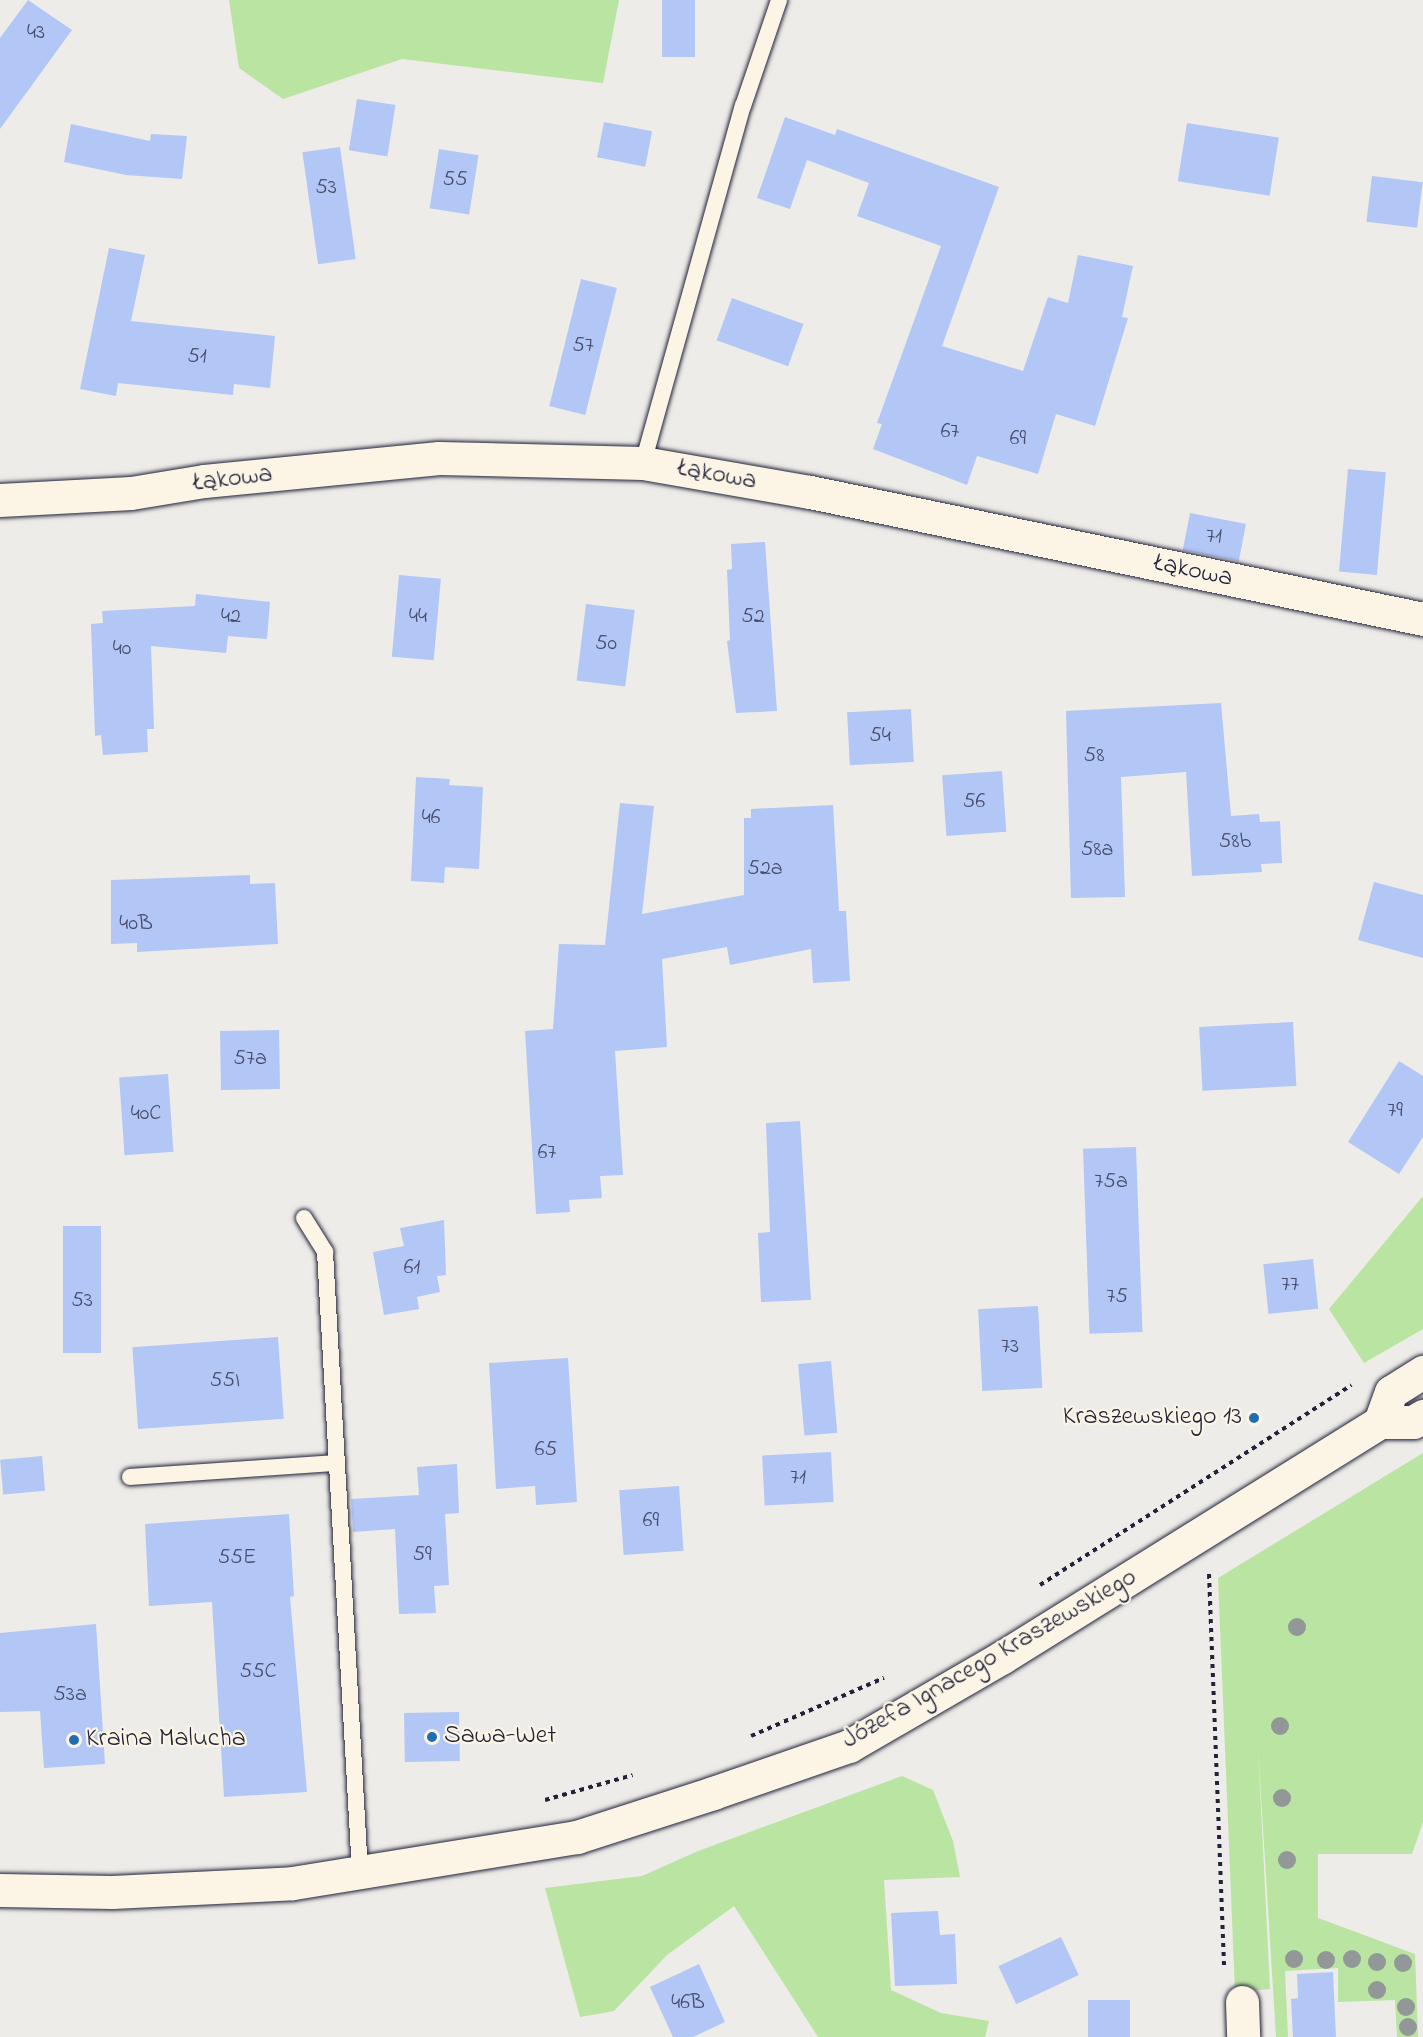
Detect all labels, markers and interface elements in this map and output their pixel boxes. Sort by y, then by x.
house number: 43 [27,21,45,47]
house number: 55 [442,168,468,194]
house number: 53 [315,176,337,202]
house number: 57 [572,334,594,360]
house number: 51 [187,345,207,371]
house number: 67 [941,420,959,446]
house number: 69 [1010,427,1026,453]
street label: Łąkowa [675,454,759,498]
street label: Łąkowa [192,460,274,500]
house number: 71 [1206,525,1222,551]
street label: Łąkowa [1151,548,1235,596]
house number: 42 [221,605,241,631]
house number: 44 [409,605,427,631]
house number: 52 [741,605,765,631]
house number: 50 [595,632,617,658]
house number: 40 [113,637,131,663]
house number: 54 [869,724,891,750]
house number: 58 [1084,744,1104,770]
house number: 56 [963,790,985,816]
house number: 46 [422,806,440,832]
house number: 58b [1219,830,1251,856]
house number: 58a [1081,838,1113,864]
house number: 52a [747,857,783,883]
house number: 40B [119,912,153,938]
house number: 57a [233,1047,267,1073]
house number: 79 [1387,1099,1403,1125]
house number: 40C [131,1102,161,1128]
house number: 67 [538,1141,556,1167]
house number: 75a [1094,1170,1128,1196]
house number: 61 [404,1256,420,1282]
house number: 77 [1281,1273,1299,1299]
house number: 75 [1106,1285,1128,1311]
house number: 53 [71,1289,93,1315]
house number: 73 [1001,1335,1019,1361]
house number: 55I [210,1369,240,1395]
place label: Kraszewskiego 13 [1063,1402,1242,1434]
marker: Kraszewskiego 13 [1247,1411,1261,1425]
house number: 65 [535,1438,557,1464]
house number: 71 [790,1466,806,1492]
house number: 69 [643,1509,659,1535]
house number: 59 [412,1543,432,1569]
house number: 55E [218,1546,256,1572]
street label: Józefa Ignacego Kraszewskiego [837,1563,1143,1757]
house number: 55C [239,1660,277,1686]
house number: 53a [53,1683,87,1709]
place label: Sawa-Wet [444,1721,556,1753]
place label: Kraina Malucha [86,1724,246,1756]
marker: Sawa-Wet [425,1730,439,1744]
marker: Kraina Malucha [67,1733,81,1747]
house number: 46B [671,1991,705,2017]

